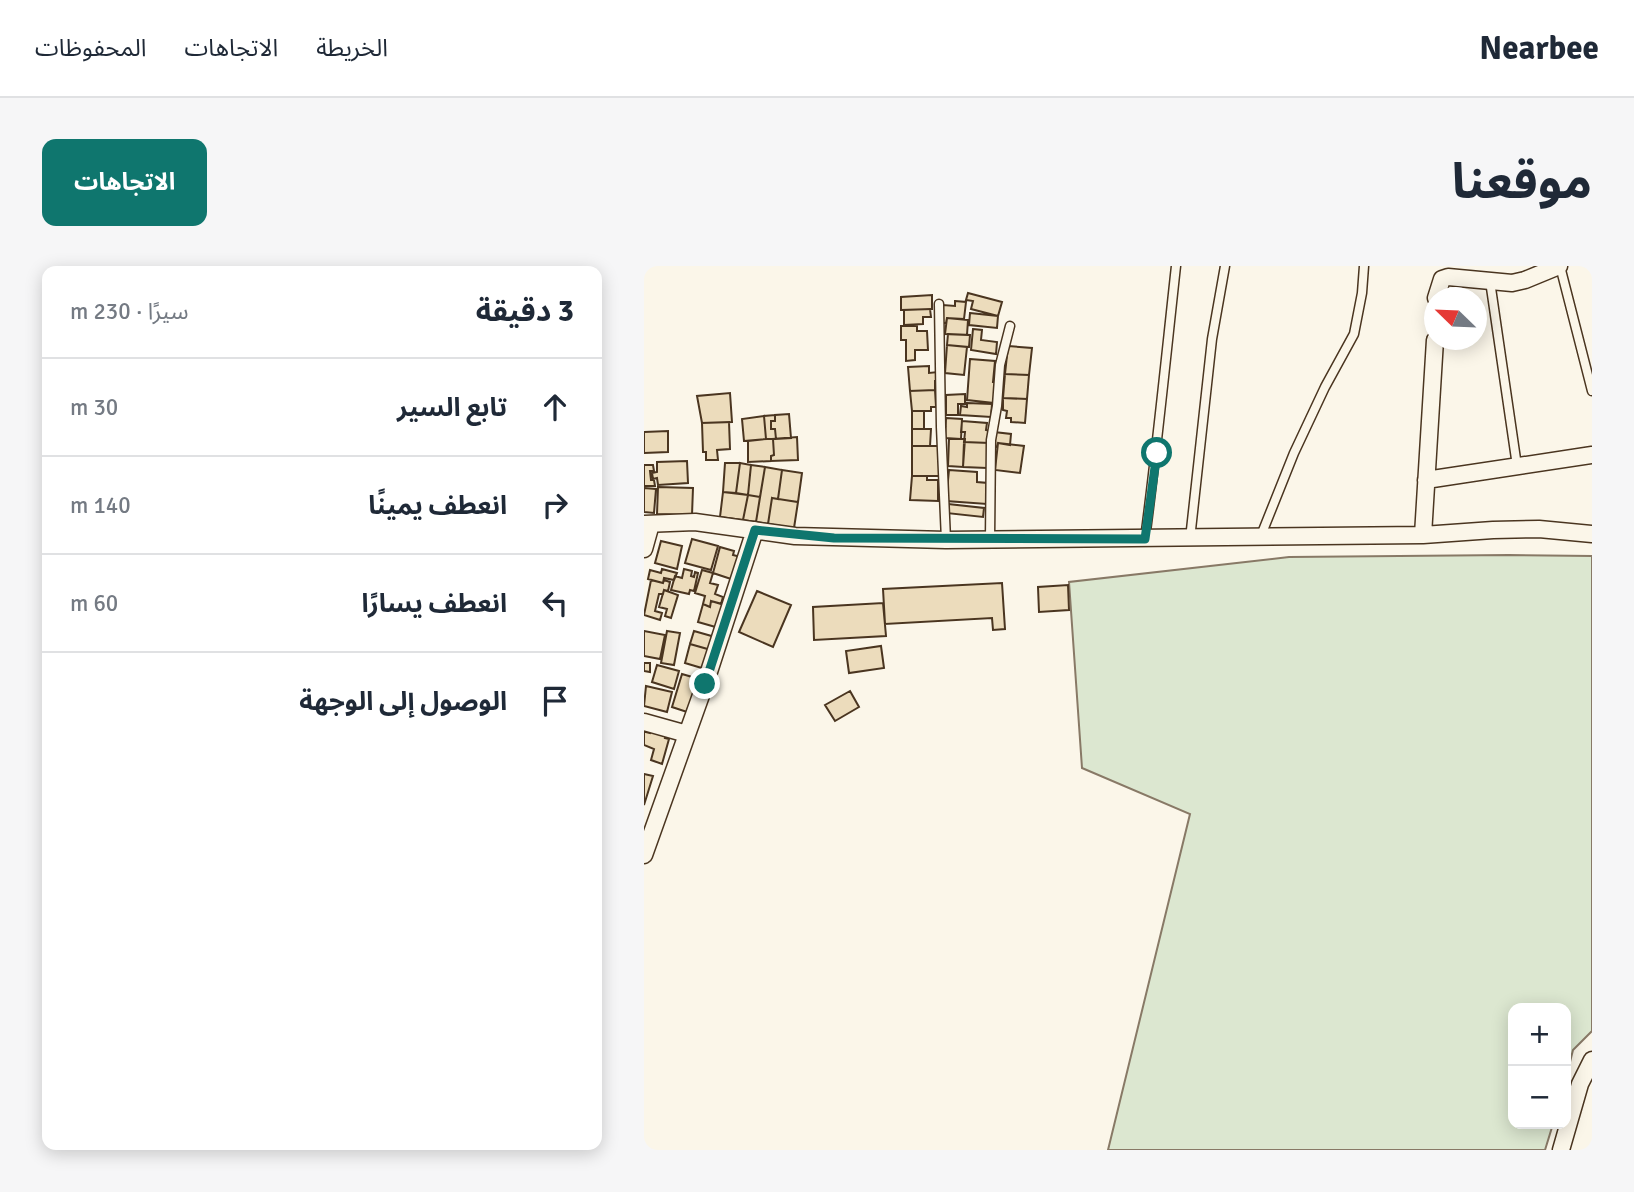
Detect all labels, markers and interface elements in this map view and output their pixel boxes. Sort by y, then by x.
text: Nearbee [1479,28,1599,69]
text: المحفوظات [35,33,146,63]
text: الاتجاهات [184,33,278,63]
text: الخريطة [316,33,388,63]
button: الاتجاهات [42,139,207,226]
text: موقعنا [1452,152,1592,212]
north arrow [1424,287,1487,350]
text: 3 دقيقة [476,293,574,330]
text: سيرًا · 230 m [70,297,188,326]
icon: ahead [536,388,574,426]
text: تابع السير [397,392,507,424]
text: 30 m [70,393,118,422]
route start [1141,437,1172,468]
icon: right [536,486,574,524]
text: انعطف يمينًا [368,490,507,522]
text: 140 m [70,491,131,520]
icon: left [536,584,574,622]
text: انعطف يسارًا [362,588,507,620]
text: 60 m [70,589,118,618]
route end [689,668,720,699]
icon: arrive [536,682,574,720]
text: الوصول إلى الوجهة [299,686,507,718]
map controls [1508,1003,1571,1129]
button: + [1508,1003,1571,1066]
button: − [1508,1066,1571,1129]

